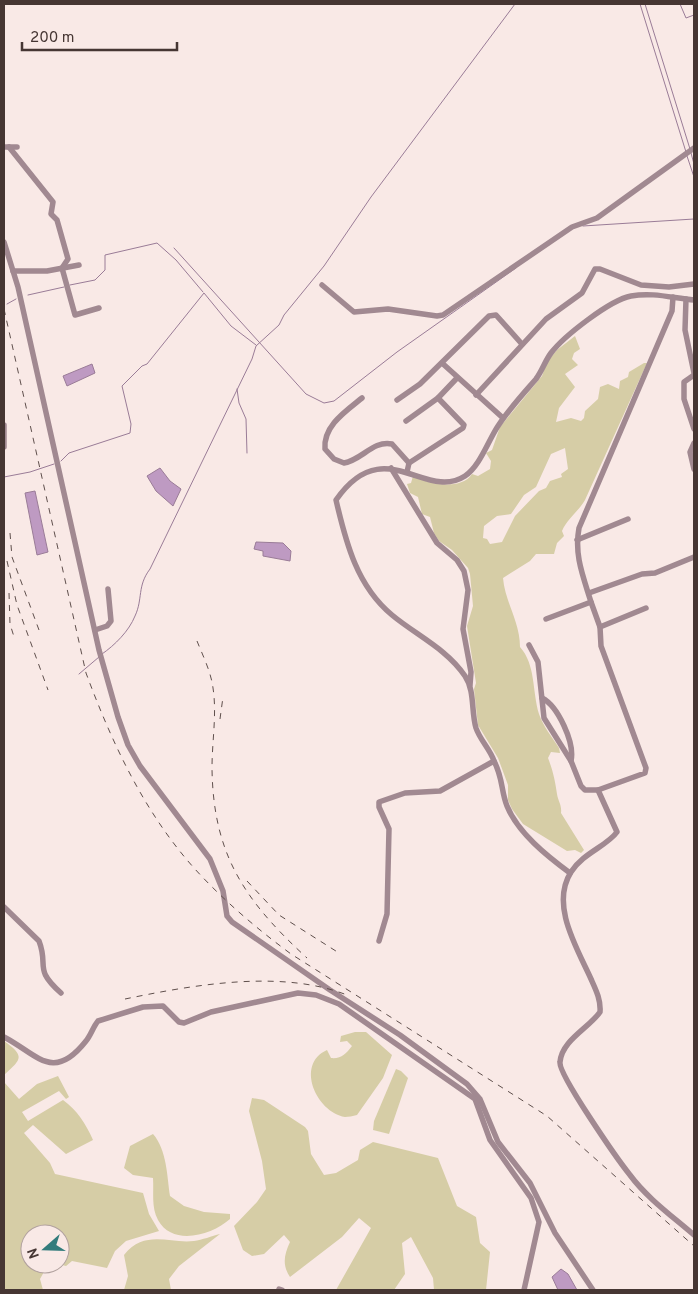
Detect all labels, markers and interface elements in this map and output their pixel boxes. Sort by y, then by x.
scale bar [22,20,178,52]
text: 200 m [30,29,75,48]
north arrow [20,1224,70,1274]
text: N [24,1245,44,1261]

